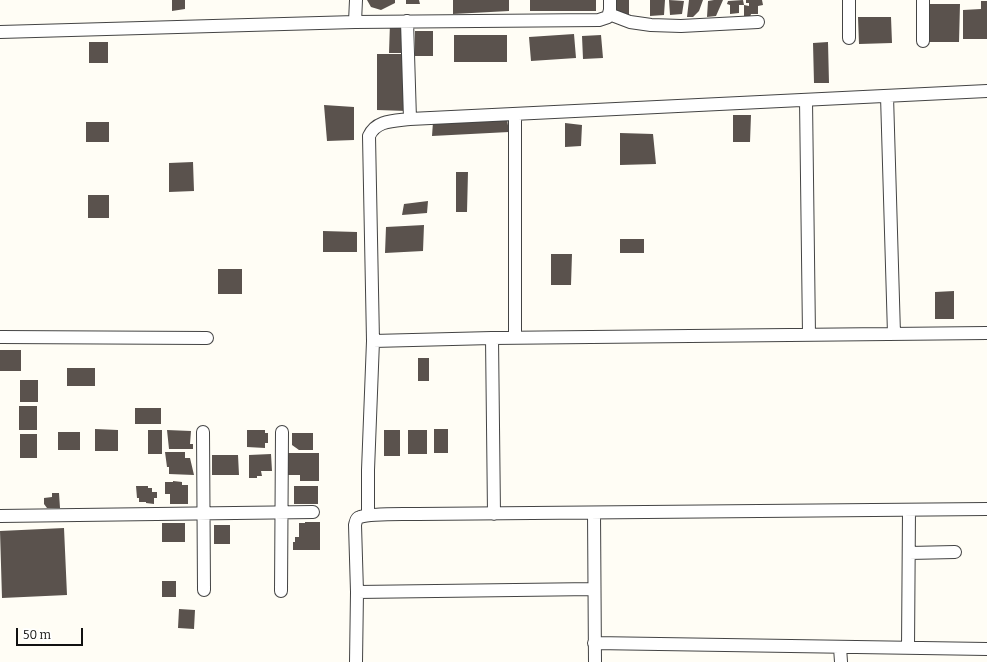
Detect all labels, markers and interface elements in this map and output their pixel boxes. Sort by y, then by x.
scale bar [18,620,85,646]
text: 50 m [23,628,51,642]

